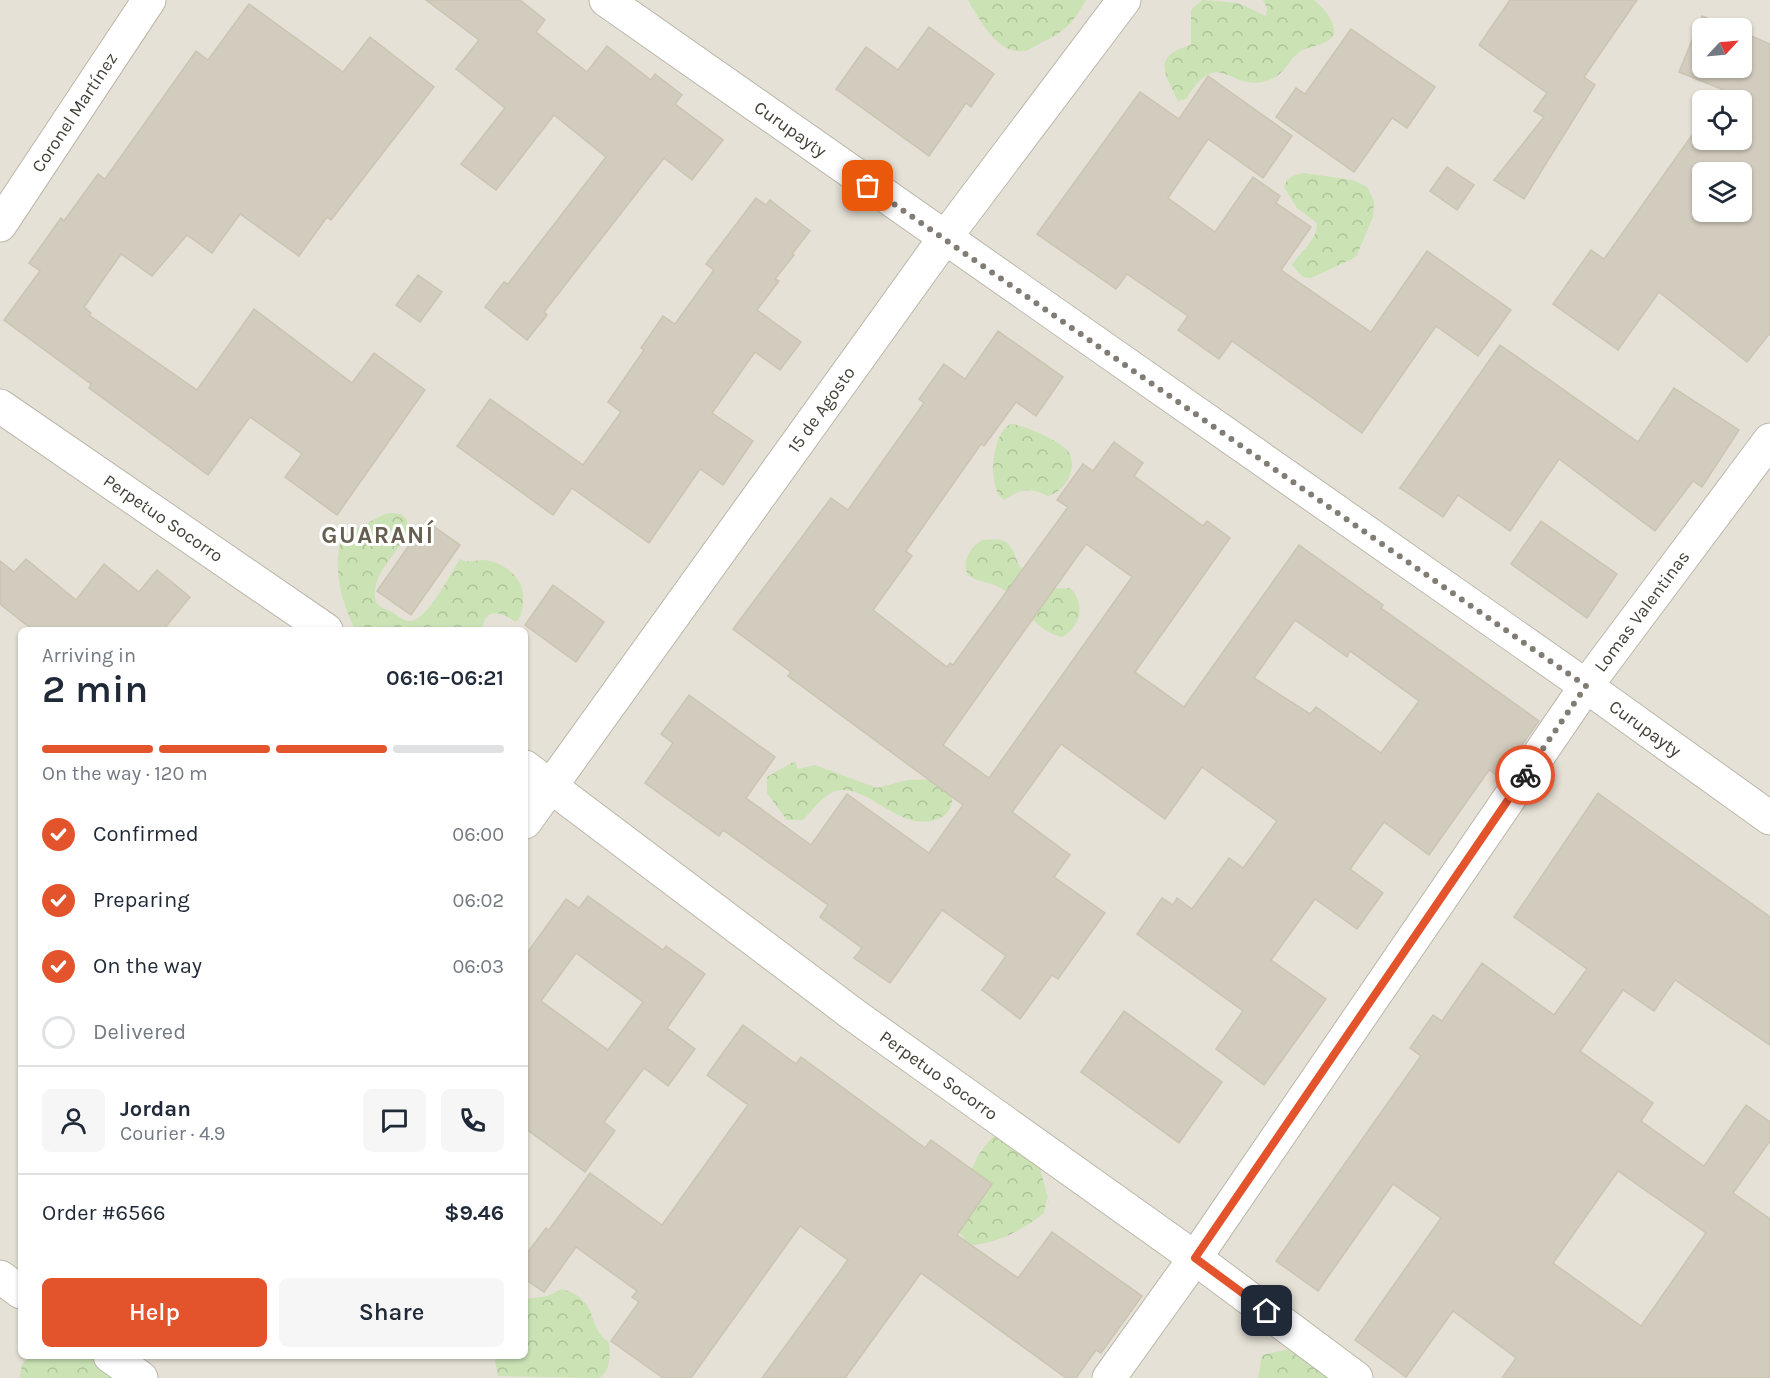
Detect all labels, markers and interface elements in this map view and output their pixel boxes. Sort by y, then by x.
north arrow [1692,18,1752,78]
map controls [1692,18,1752,222]
street label: Coronel Martínez [27,48,122,177]
button: locate [1692,90,1752,150]
street label: Curupayty [750,96,831,162]
pin [842,160,893,211]
button: layers [1692,162,1752,222]
icon: bag [851,169,884,202]
street label: 15 de Agosto [783,362,860,457]
street label: Perpetuo Socorro [99,469,227,567]
district label: GUARANÍ [321,519,435,549]
street label: Lomas Valentinas [1590,546,1694,676]
text: Arriving in [42,644,136,667]
text: 06:16–06:21 [386,665,504,691]
text: 2 min [42,666,148,712]
street label: Curupayty [1605,695,1686,762]
courier [1495,745,1555,805]
icon: bike [1509,759,1542,792]
text: On the way · 120 m [42,762,208,785]
icon: check [42,818,75,851]
text: Confirmed [93,821,199,847]
text: 06:00 [452,823,504,846]
icon: check [42,884,75,917]
text: Preparing [93,887,190,913]
text: 06:02 [453,889,504,912]
icon: check [42,950,75,983]
text: On the way [93,953,202,979]
text: 06:03 [452,955,504,978]
text: Delivered [93,1019,186,1045]
street label: Perpetuo Socorro [875,1026,1002,1125]
button: person [42,1089,105,1152]
button: chat [363,1089,426,1152]
button: phone [441,1089,504,1152]
text: Jordan [120,1096,191,1122]
text: Courier · 4.9 [120,1122,225,1145]
text: Order #6566 [42,1200,166,1226]
text: $9.46 [444,1200,504,1226]
button: Help [42,1278,267,1347]
button: Share [279,1278,504,1347]
pin [1241,1285,1292,1336]
icon: home [1250,1294,1283,1327]

